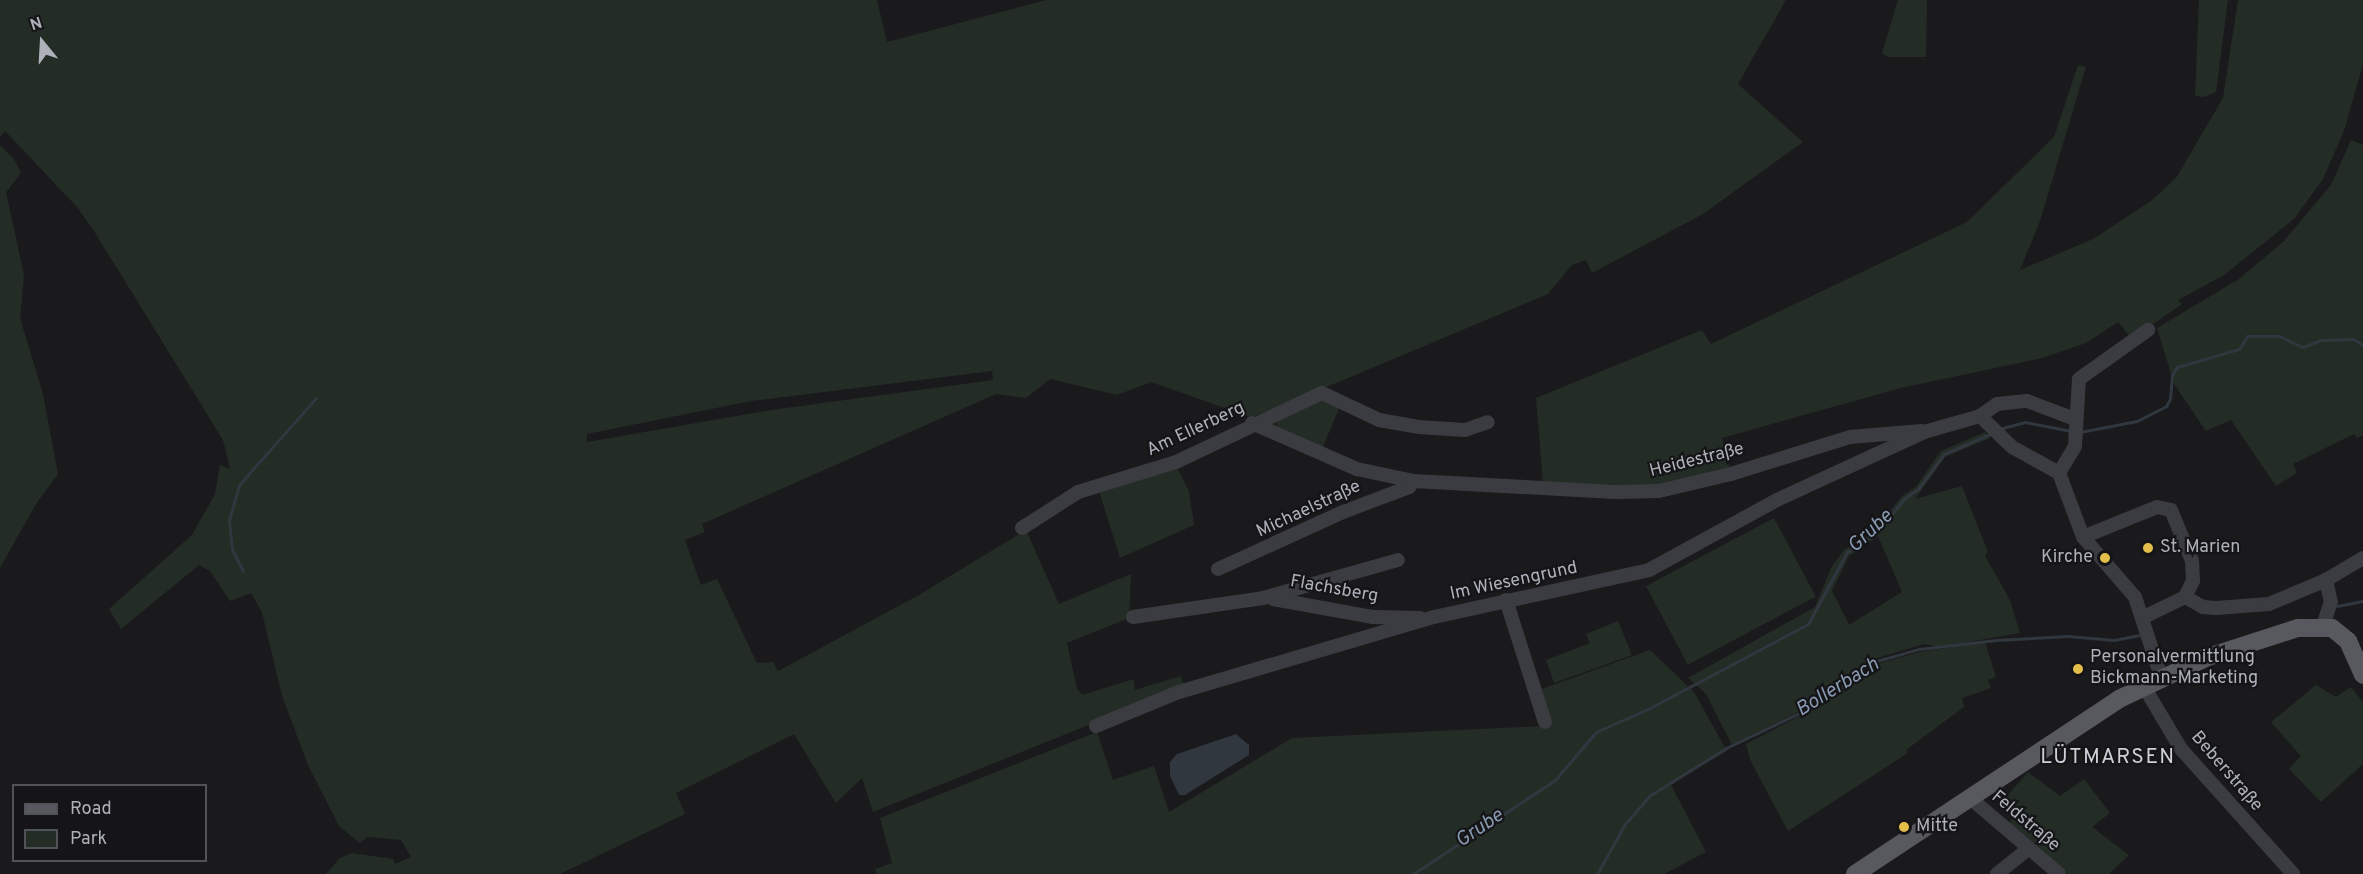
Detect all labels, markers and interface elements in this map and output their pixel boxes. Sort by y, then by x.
north arrow [12,12,72,72]
text: N [28,14,45,36]
street label: Am Ellerberg [1144,398,1248,462]
street label: Heidestraße [1648,439,1746,483]
street label: Michaelstraße [1253,476,1365,544]
water label: Grube [1844,505,1898,559]
place label: St. Marien [2160,537,2240,559]
marker: St. Marien [2141,541,2155,555]
place label: Kirche [2041,547,2093,569]
marker: Kirche [2098,551,2112,565]
street label: Im Wiesengrund [1448,558,1580,606]
street label: Flachsberg [1288,572,1380,608]
place label: Personalvermittlung Bickmann-Marketing [2090,648,2258,690]
water label: Bollerbach [1792,653,1884,723]
marker: Personalvermittlung Bickmann-Marketing [2071,662,2085,676]
street label: Beberstraße [2185,728,2267,816]
district label: LÜTMARSEN [2040,745,2176,771]
legend [12,784,207,862]
street label: Feldstraße [1986,787,2064,857]
text: Road [70,798,112,821]
water label: Grube [1451,804,1509,854]
place label: Mitte [1916,816,1958,838]
marker: Mitte [1897,820,1911,834]
text: Park [70,828,107,851]

